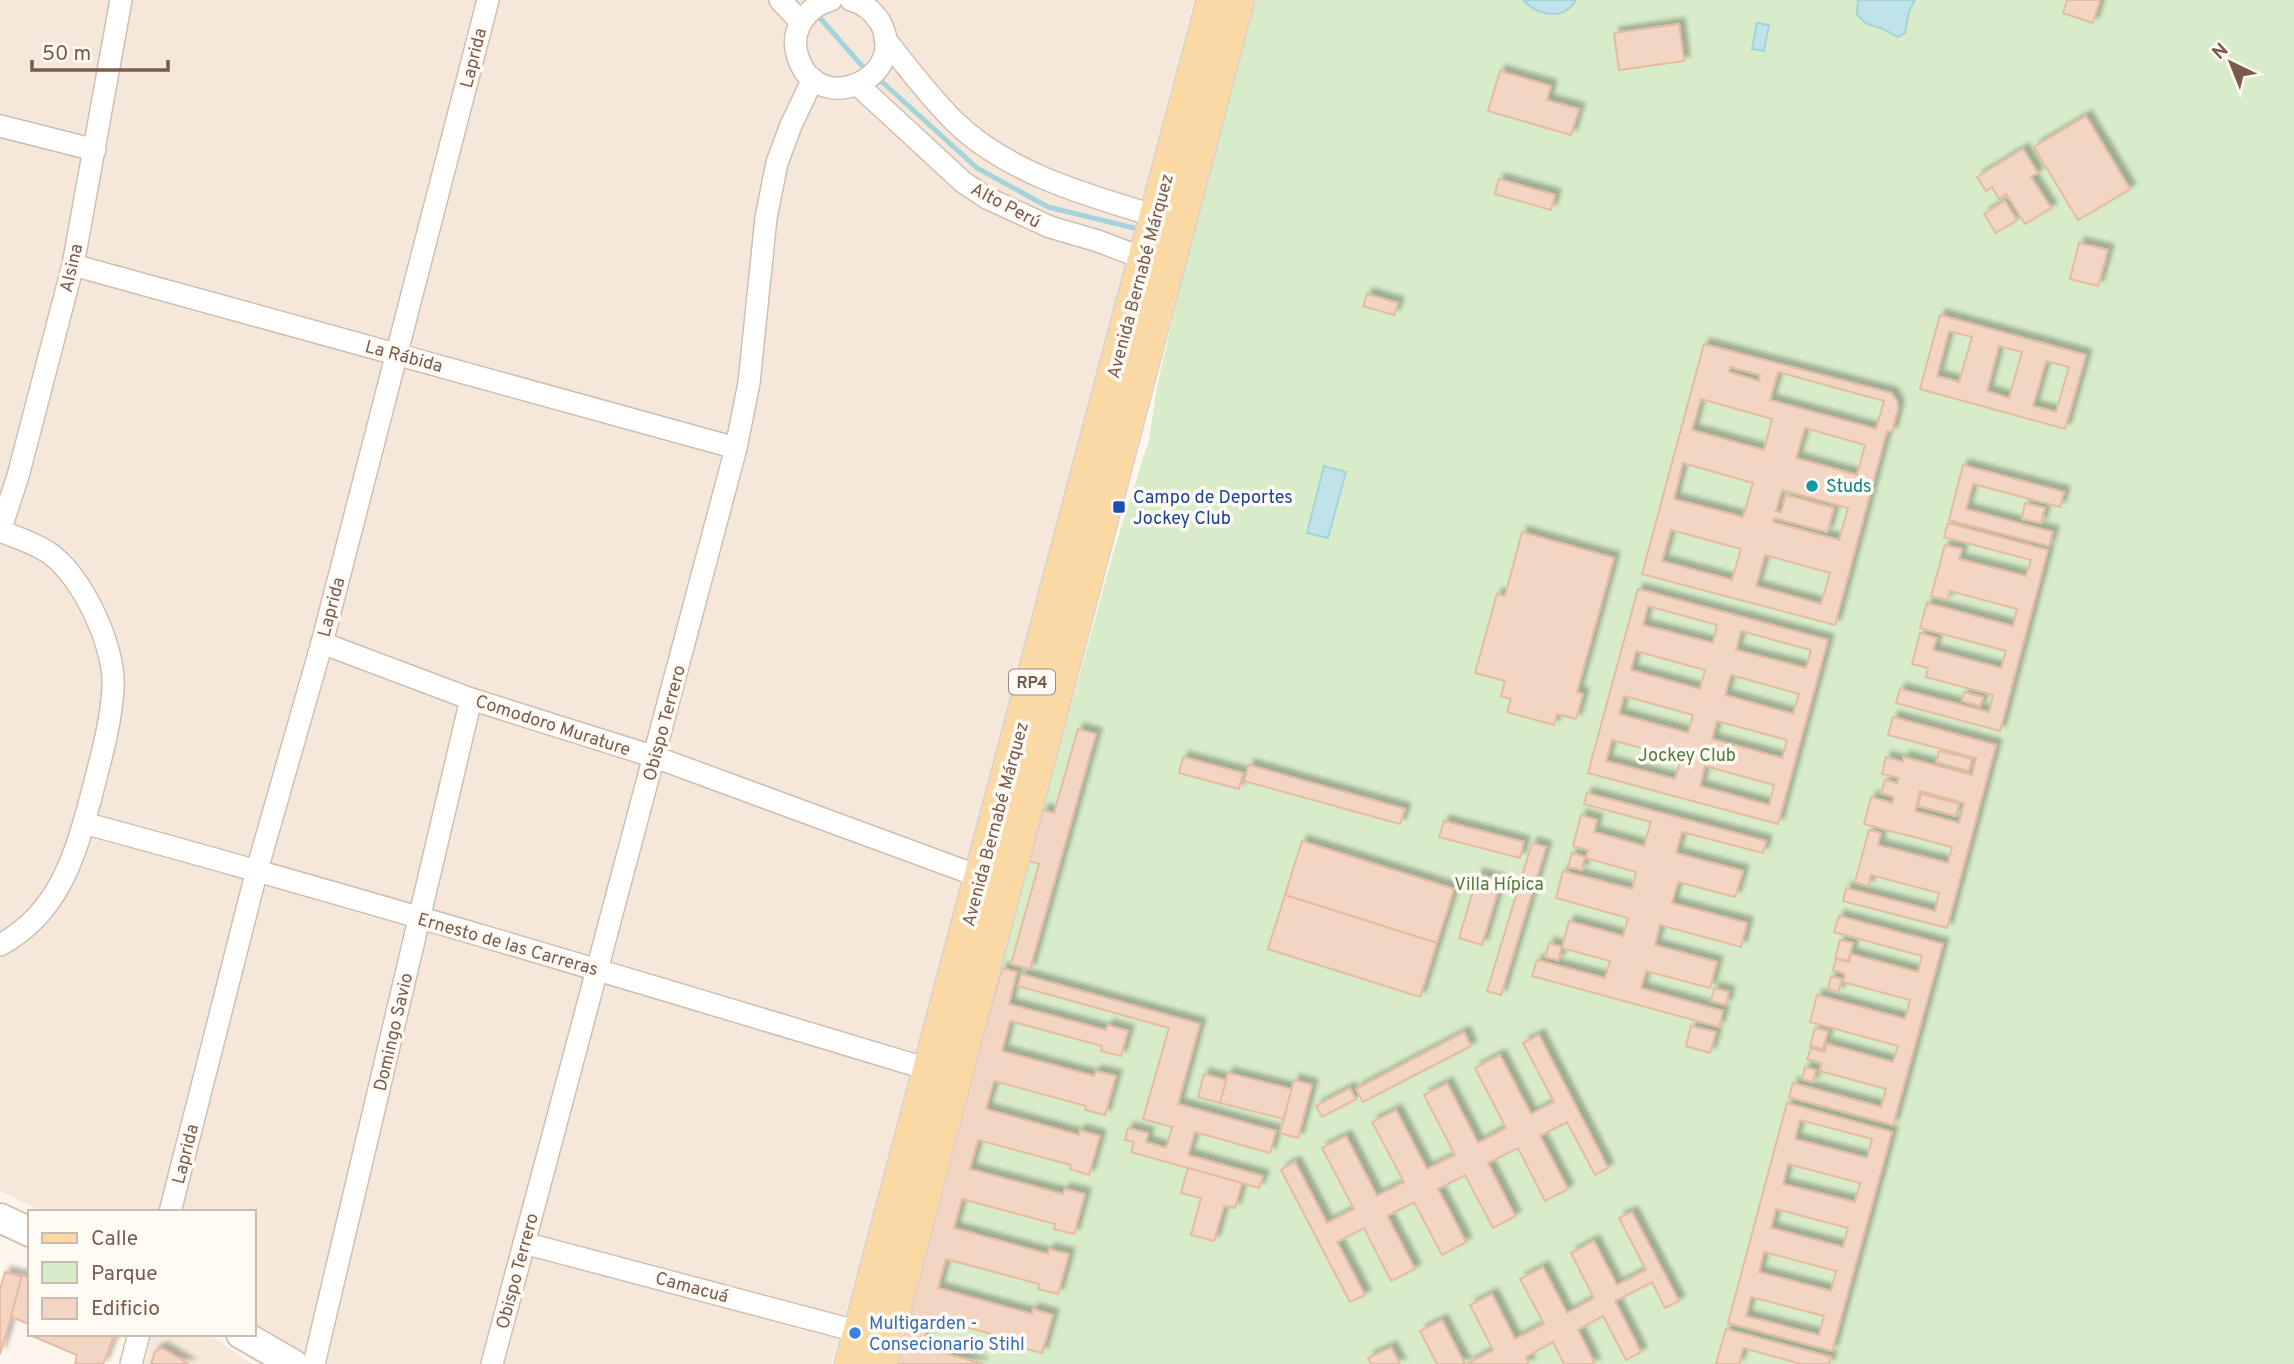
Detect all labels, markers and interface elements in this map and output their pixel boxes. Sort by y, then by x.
street label: Laprida [456,26,493,91]
scale bar [32,28,168,72]
north arrow [2196,28,2266,98]
text: N [2208,39,2234,65]
text: 50 m [42,41,91,68]
street label: Avenida Bernabé Márquez [1103,172,1180,381]
street label: Alto Perú [966,178,1044,234]
street label: Alsina [56,242,89,295]
street label: La Rábida [362,336,445,379]
place label: Studs [1826,476,1872,499]
marker: Studs [1804,478,1820,494]
place label: Campo de Deportes Jockey Club [1133,487,1293,531]
marker: Campo de Deportes Jockey Club [1111,499,1127,515]
street label: Laprida [313,575,351,640]
street label: Obispo Terrero [639,663,692,784]
road number: RP4 [1009,670,1055,694]
street label: Comodoro Murature [472,690,633,762]
street label: Avenida Bernabé Márquez [958,720,1035,929]
park label: Jockey Club [1638,745,1736,768]
park label: Villa Hípica [1454,874,1544,897]
street label: Ernesto de las Carreras [415,909,601,982]
street label: Domingo Savio [370,971,419,1094]
street label: Laprida [168,1122,205,1187]
legend [28,1210,256,1336]
street label: Obispo Terrero [492,1211,545,1332]
text: Calle [91,1226,138,1253]
text: Parque [91,1261,158,1288]
street label: Camacuá [652,1268,731,1309]
text: Edificio [91,1296,160,1323]
place label: Multigarden - Consecionario Stihl [869,1313,1025,1357]
marker: Multigarden - Consecionario Stihl [847,1325,863,1341]

